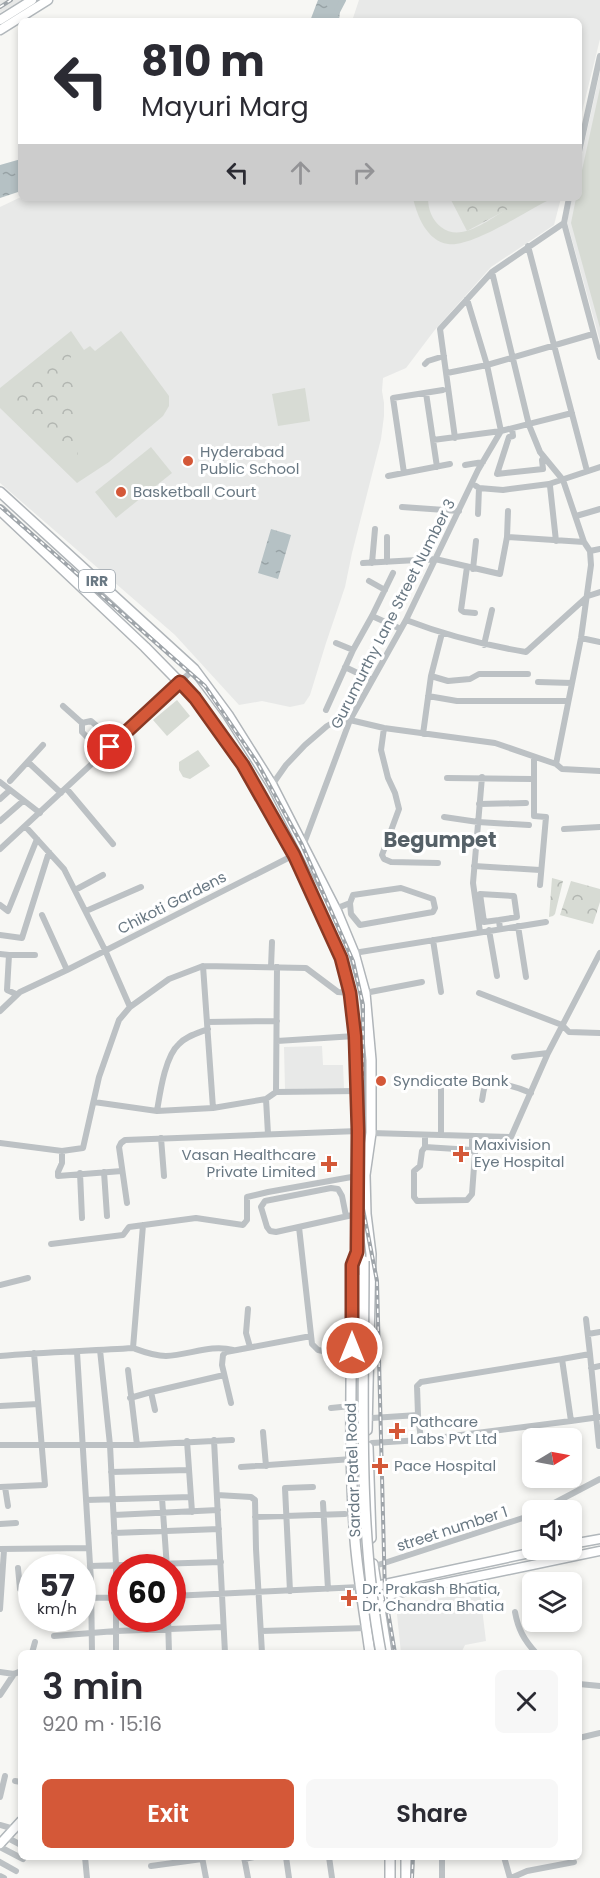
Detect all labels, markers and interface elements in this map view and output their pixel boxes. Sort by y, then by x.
text: 810 m [141,32,265,91]
icon: left [42,42,120,120]
text: Mayuri Marg [141,88,309,125]
icon: left [221,156,254,189]
icon: ahead [284,156,317,189]
icon: right [347,156,380,189]
place label: Hyderabad Public School [200,441,299,479]
marker: Hyderabad Public School [181,454,195,468]
place label: Basketball Court [133,481,256,502]
marker: Basketball Court [114,485,128,499]
street label: Gurumurthy Lane Street Number 3 [325,495,460,732]
road number: IRR [79,570,115,592]
pin [84,721,135,772]
icon: arrive [93,730,126,763]
district label: Begumpet [383,825,497,854]
street label: Chikoti Gardens [114,866,230,939]
place label: Syndicate Bank [393,1070,509,1091]
marker: Syndicate Bank [374,1074,388,1088]
place label: Maxivision Eye Hospital [474,1134,564,1172]
place label: Vasan Healthcare Private Limited [181,1144,316,1182]
marker: Maxivision Eye Hospital [452,1145,470,1163]
marker: Vasan Healthcare Private Limited [320,1155,338,1173]
position arrow [320,1316,384,1380]
street label: Sardar Patel Road [340,1402,365,1538]
place label: Pathcare Labs Pvt Ltd [410,1411,497,1449]
marker: Pathcare Labs Pvt Ltd [388,1422,406,1440]
north arrow [522,1428,582,1488]
map controls [522,1428,582,1632]
place label: Pace Hospital [394,1455,496,1476]
marker: Pace Hospital [371,1457,389,1475]
button: sound [522,1500,582,1560]
street label: street number 1 [394,1501,510,1556]
speed limit sign: 60 [108,1554,186,1632]
text: 57 [39,1564,75,1607]
button: layers [522,1572,582,1632]
place label: Dr. Prakash Bhatia, Dr. Chandra Bhatia [362,1578,504,1616]
marker: Dr. Prakash Bhatia, Dr. Chandra Bhatia [340,1589,358,1607]
text: km/h [37,1598,77,1619]
text: 3 min [42,1661,144,1712]
button: close [495,1670,558,1733]
text: 920 m · 15:16 [42,1710,162,1738]
button: Exit [42,1779,294,1848]
button: Share [306,1779,558,1848]

